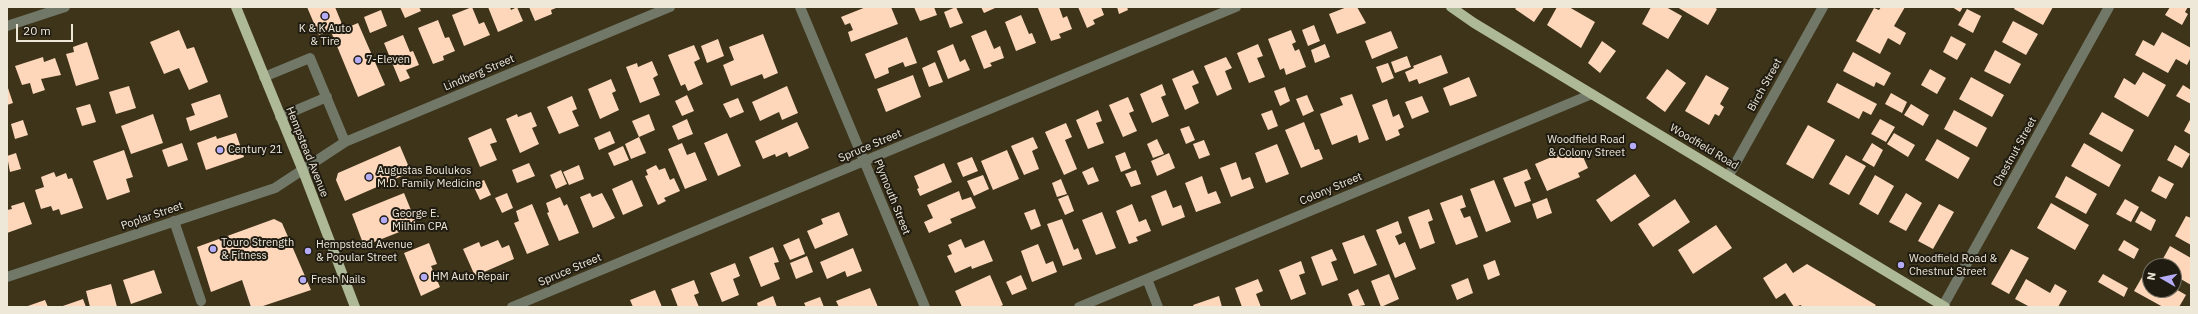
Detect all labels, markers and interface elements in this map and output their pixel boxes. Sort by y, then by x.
marker: K & K Auto & Tire [320,11,330,21]
scale bar [18,16,75,42]
place label: K & K Auto & Tire [299,22,351,48]
text: 20 m [23,23,51,38]
street label: Lindberg Street [442,52,516,94]
place label: 7-Eleven [366,53,410,67]
marker: 7-Eleven [353,55,363,65]
street label: Birch Street [1745,56,1785,114]
street label: Hempstead Avenue [283,105,331,199]
street label: Chestnut Street [1990,115,2040,189]
street label: Woodfield Road [1667,121,1741,173]
street label: Spruce Street [836,127,904,165]
place label: Woodfield Road & Colony Street [1547,133,1625,159]
marker: Woodfield Road & Colony Street [1628,141,1638,151]
place label: Century 21 [228,143,283,157]
marker: Century 21 [215,145,225,155]
street label: Plymouth Street [871,157,913,237]
place label: Augustas Boulukos M.D. Family Medicine [377,164,481,190]
street label: Colony Street [1298,170,1364,208]
marker: Augustas Boulukos M.D. Family Medicine [364,172,374,182]
street label: Poplar Street [119,199,185,233]
place label: George E. Milhim CPA [392,207,448,233]
marker: George E. Milhim CPA [379,215,389,225]
place label: Touro Strength & Fitness [221,236,294,262]
place label: Hempstead Avenue & Popular Street [316,238,413,264]
marker: Touro Strength & Fitness [208,244,218,254]
marker: Hempstead Avenue & Popular Street [303,246,313,256]
street label: Spruce Street [536,251,604,289]
place label: Woodfield Road & Chestnut Street [1909,252,1997,278]
north arrow [2142,258,2182,298]
marker: Woodfield Road & Chestnut Street [1896,260,1906,270]
place label: HM Auto Repair [432,270,509,284]
text: N [2144,271,2159,281]
marker: HM Auto Repair [419,272,429,282]
place label: Fresh Nails [311,273,366,287]
marker: Fresh Nails [298,275,308,285]

